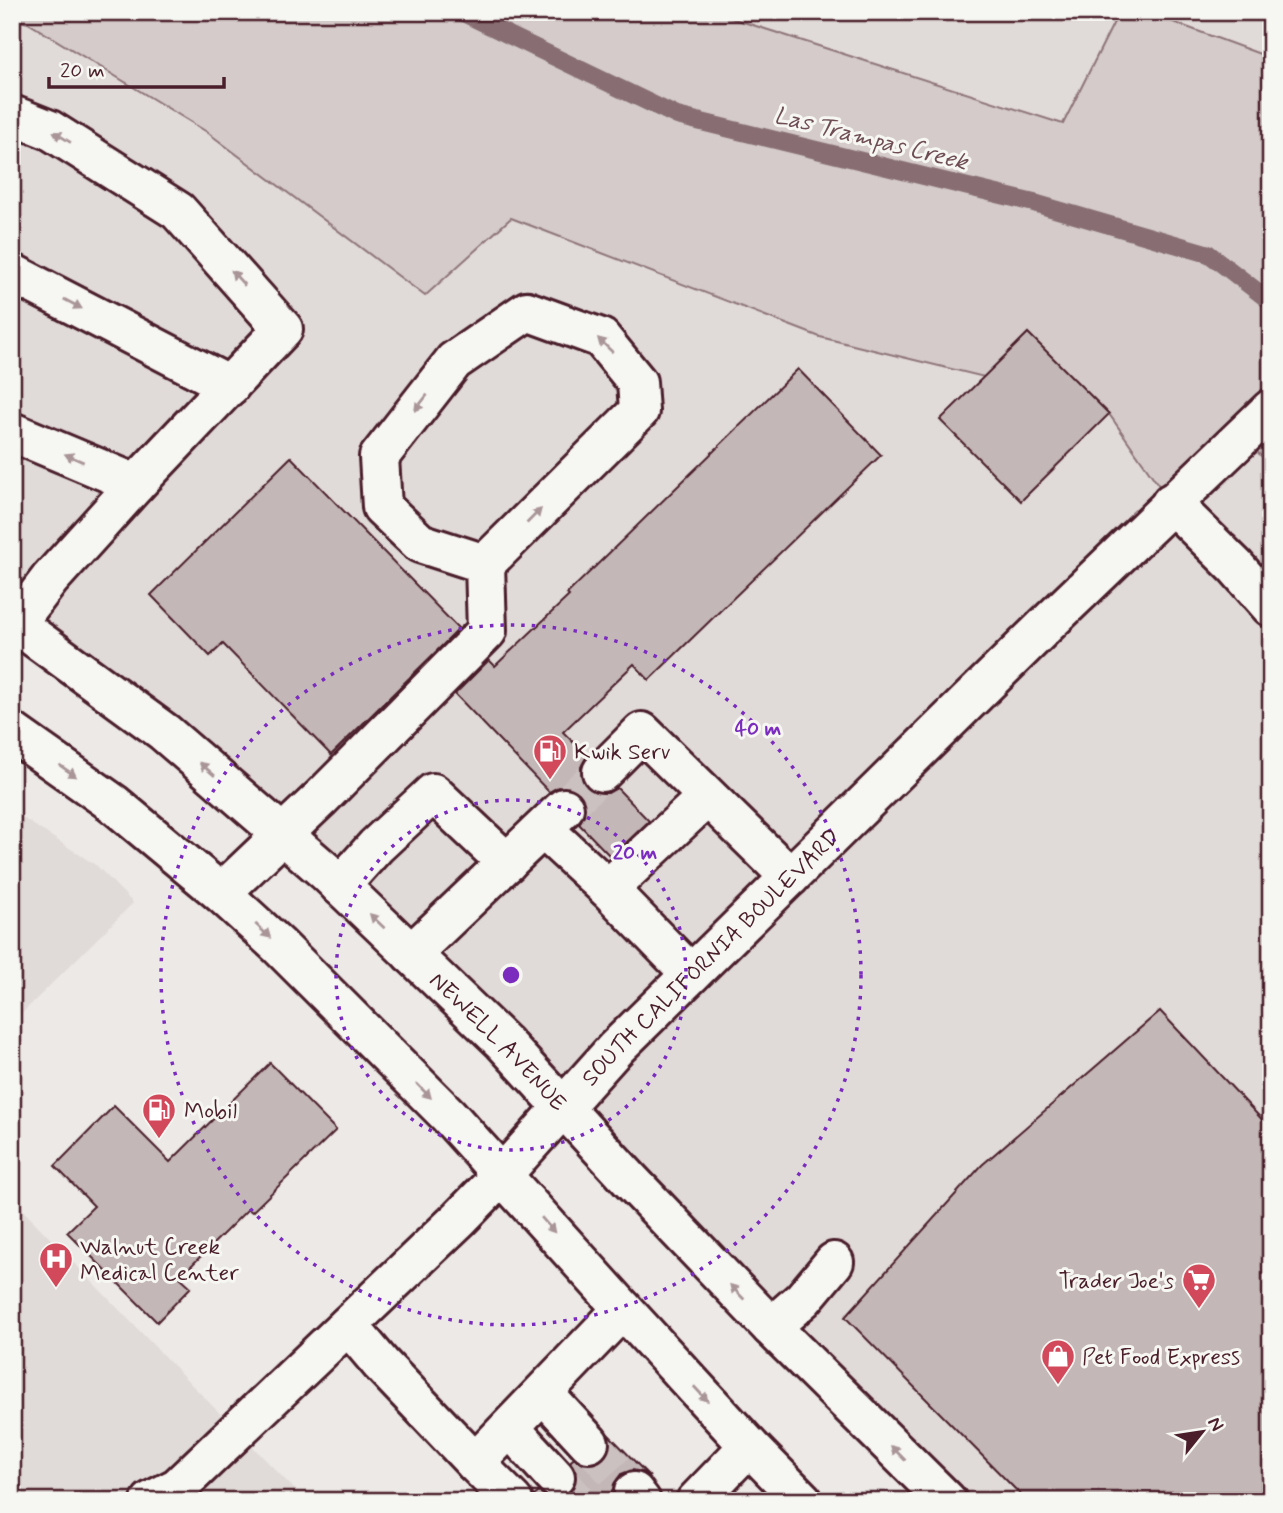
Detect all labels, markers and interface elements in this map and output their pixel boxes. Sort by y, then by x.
scale bar [49,46,224,90]
text: 20 m [60,57,105,85]
water label: Las Trampas Creek [771,100,972,179]
one-way arrow [52,131,71,144]
one-way arrow [230,269,246,287]
one-way arrow [63,298,83,309]
one-way arrow [596,337,613,353]
one-way arrow [414,393,429,411]
one-way arrow [64,452,85,463]
one-way arrow [526,508,542,524]
text: 40 m [735,715,782,743]
fuel station icon: Kwik Serv [531,732,569,781]
place label: Kwik Serv [574,738,671,768]
one-way arrow [199,762,216,778]
one-way arrow [59,764,77,778]
street label: SOUTH CALIFORNIA BOULEVARD [576,823,847,1093]
text: 20 m [613,839,658,867]
one-way arrow [369,913,386,929]
one-way arrow [254,923,271,939]
centre of rings [499,963,523,987]
street label: NEWELL AVENUE [422,966,572,1118]
one-way arrow [416,1082,432,1099]
fuel station icon: Mobil [140,1091,178,1140]
place label: Mobil [184,1097,237,1127]
one-way arrow [540,1216,556,1233]
place label: Walnut Creek Medical Center [80,1233,239,1289]
hospital icon: Walnut Creek Medical Center [37,1240,75,1289]
supermarket icon: Trader Joe's [1180,1261,1218,1310]
place label: Trader Joe's [1058,1267,1174,1297]
one-way arrow [730,1284,746,1301]
shop icon: Pet Food Express [1039,1337,1077,1386]
place label: Pet Food Express [1082,1343,1240,1373]
one-way arrow [693,1385,709,1403]
north arrow [1168,1398,1238,1468]
text: N [1201,1413,1229,1436]
one-way arrow [890,1444,907,1461]

